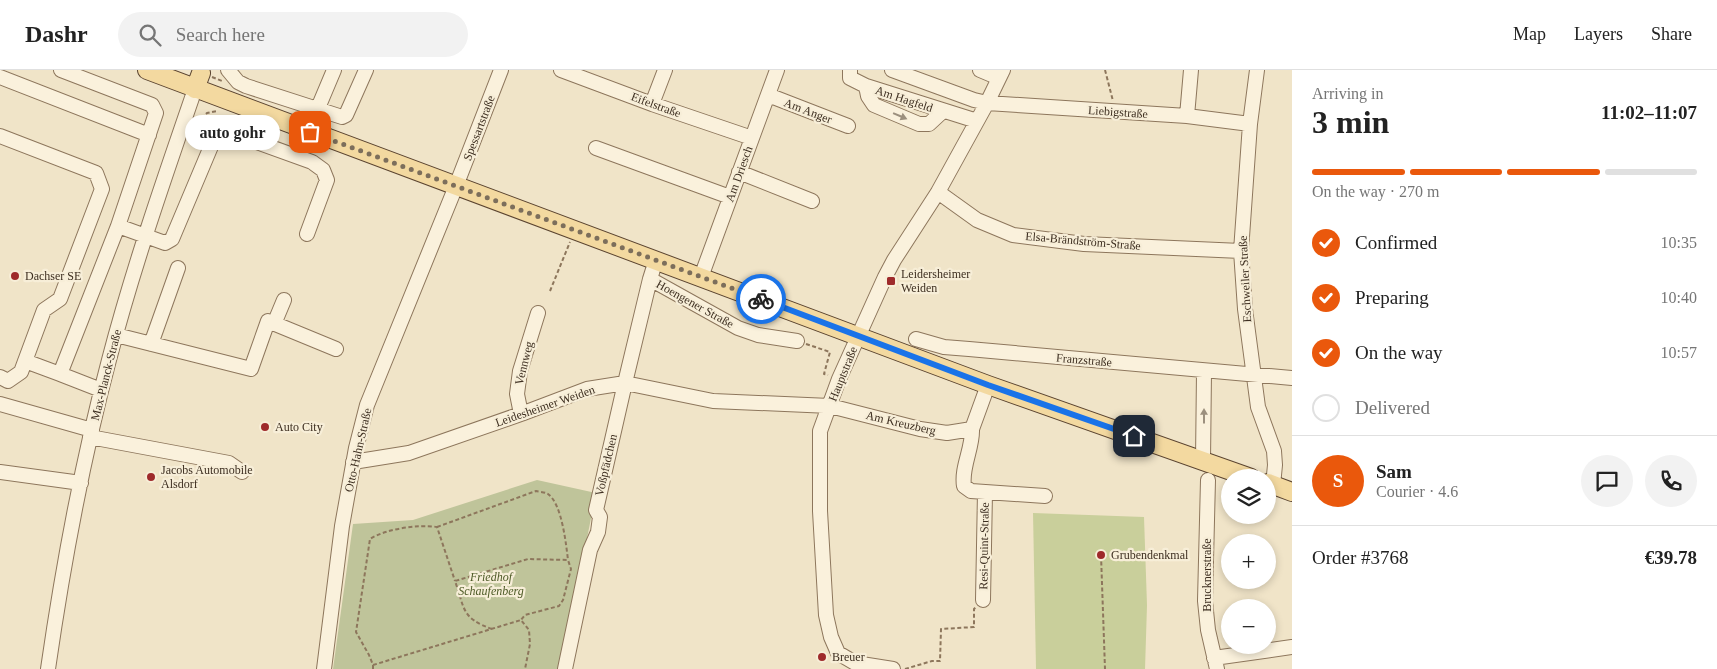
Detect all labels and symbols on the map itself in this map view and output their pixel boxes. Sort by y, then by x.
street label: Am Hagfeld [873,83,935,115]
street label: Eifelstraße [629,90,683,120]
street label: Spessartstraße [460,93,498,163]
street label: Am Anger [782,95,834,127]
street label: Liebigstraße [1088,103,1148,121]
pin [289,111,331,153]
one-way arrow [893,112,907,120]
callout: auto gohr [185,114,280,150]
street label: Am Driesch [722,144,756,204]
street label: Elsa-Brändström-Straße [1025,229,1141,253]
street label: Eschweiler Straße [1236,235,1254,323]
place label: Leidersheimer Weiden [901,267,970,295]
place label: Dachser SE [25,269,81,283]
marker: Dachser SE [9,270,21,282]
courier [736,274,786,324]
marker: Leidersheimer Weiden [885,275,897,287]
street label: Hoengener Straße [654,277,736,331]
street label: Max-Planck-Straße [88,328,124,422]
street label: Vennweg [512,340,536,386]
street label: Hauptstraße [826,344,860,404]
street label: Franzstraße [1056,351,1112,369]
street label: Leidesheimer Weiden [493,382,597,430]
street label: Otto-Hahn-Straße [342,407,374,493]
street label: Am Kreuzberg [865,408,937,438]
one-way arrow [1200,408,1208,424]
pin [1113,415,1155,457]
place label: Auto City [275,420,323,434]
marker: Auto City [259,421,271,433]
street label: Voßpfädchen [592,433,620,497]
place label: Jacobs Automobile Alsdorf [161,463,253,491]
marker: Jacobs Automobile Alsdorf [145,471,157,483]
street label: Resi-Quint-Straße [976,502,992,590]
street label: Brucknerstraße [1200,538,1214,612]
place label: Grubendenkmal [1111,548,1189,562]
marker: Grubendenkmal [1095,549,1107,561]
park label: Friedhof Schaufenberg [458,570,524,598]
place label: Breuer [832,650,865,664]
marker: Breuer [816,651,828,663]

